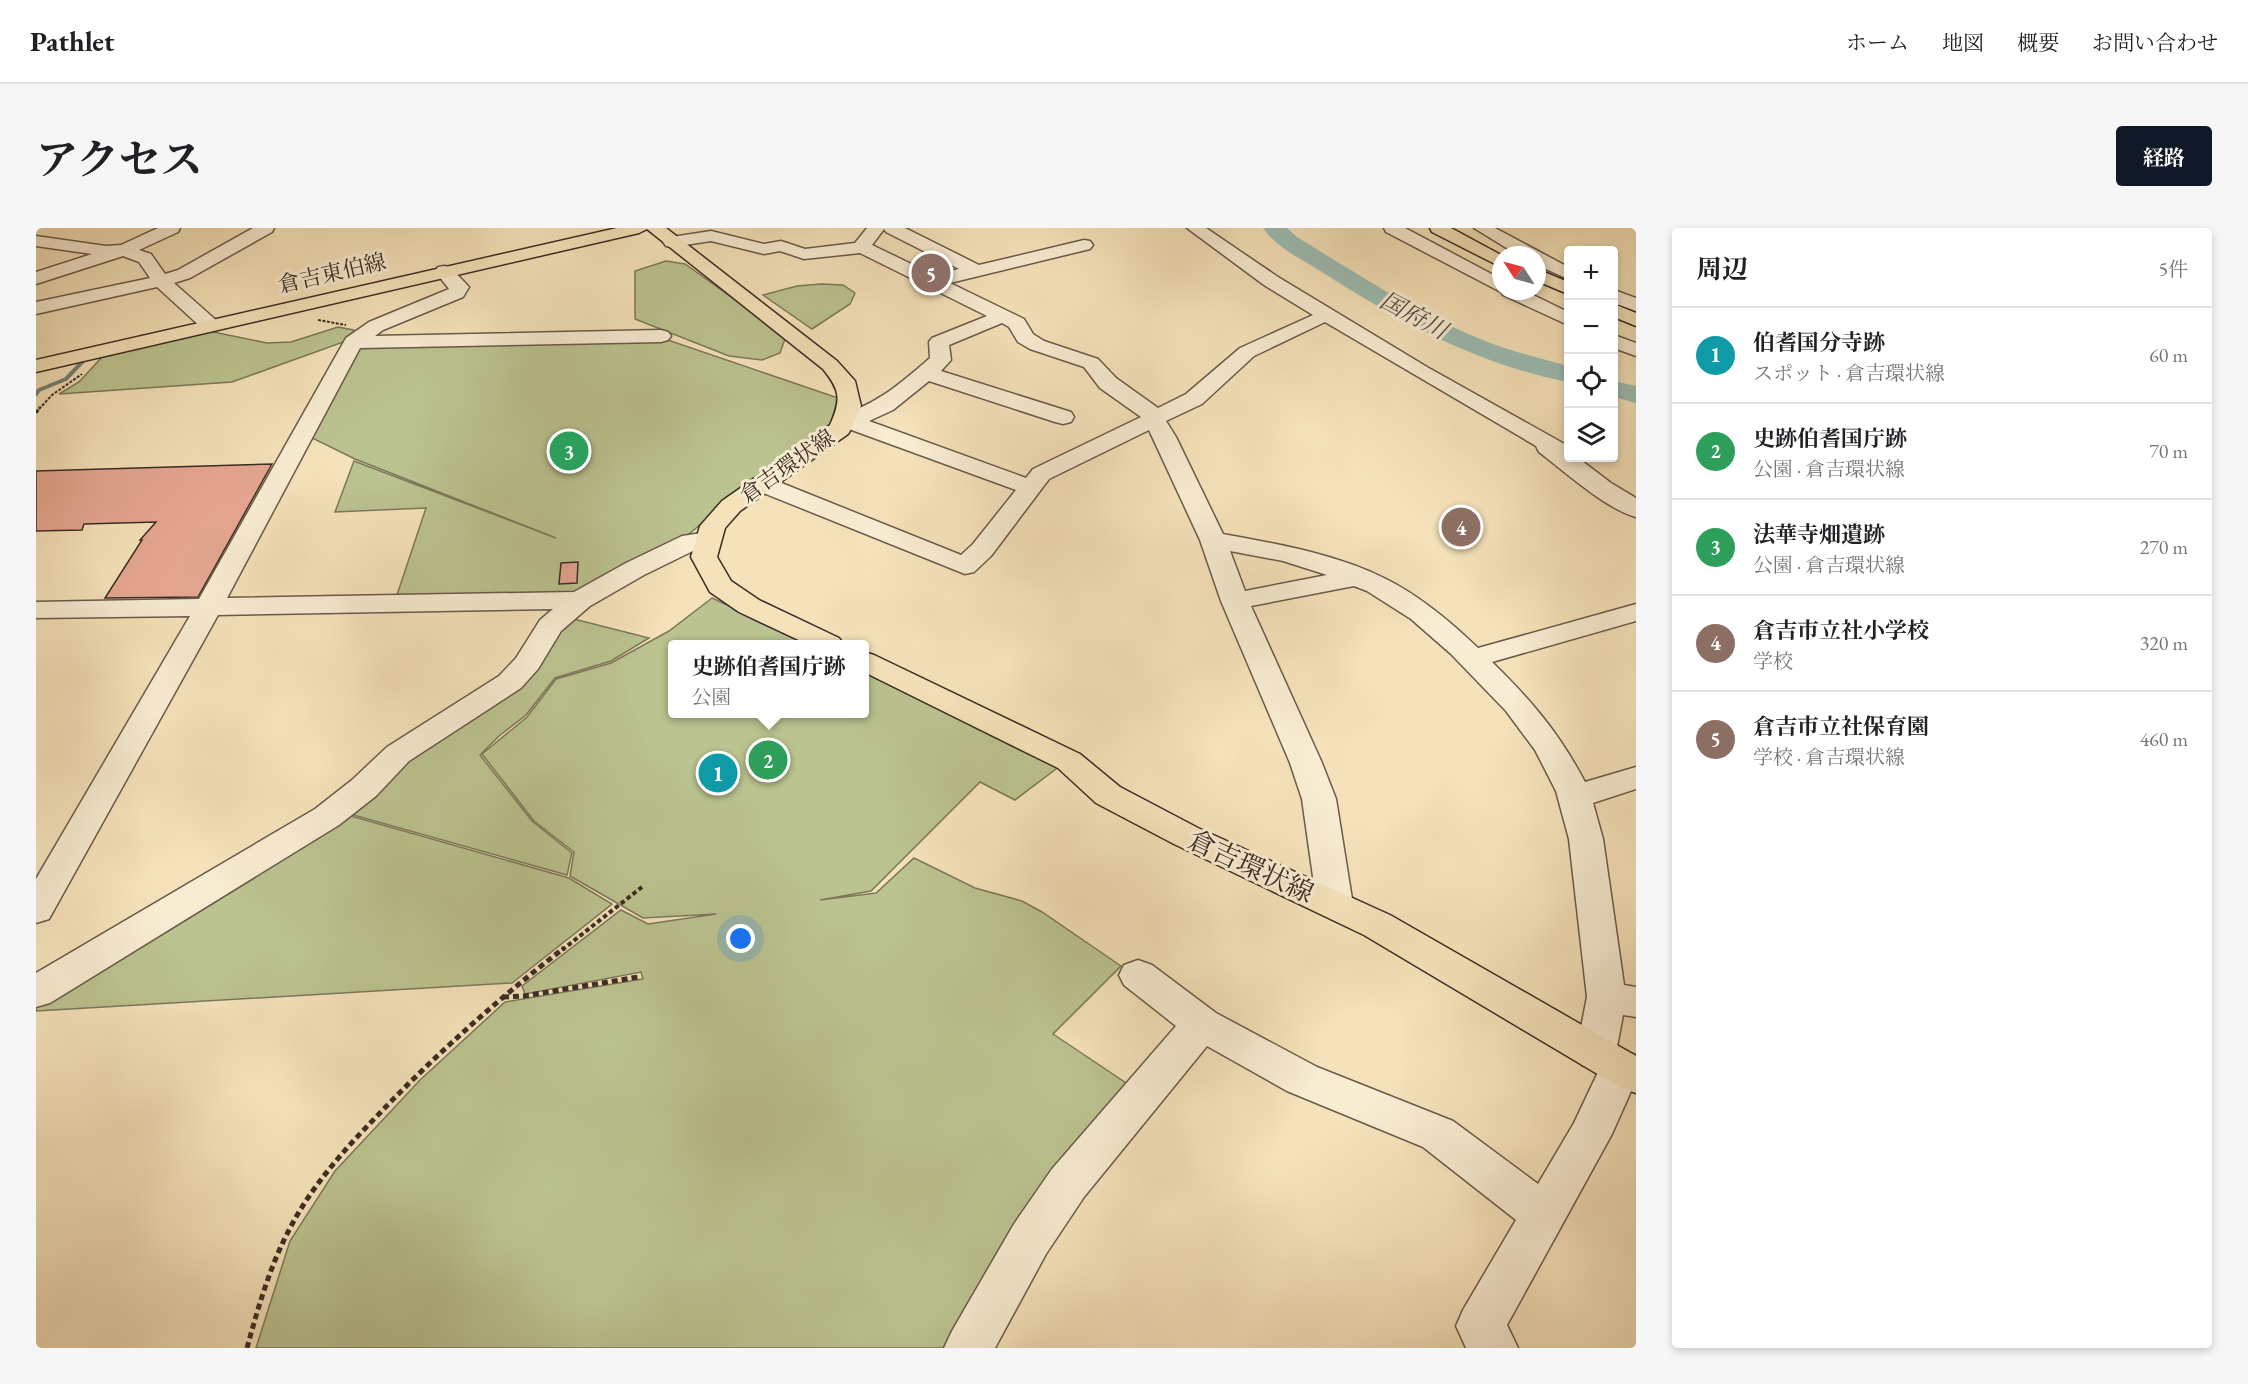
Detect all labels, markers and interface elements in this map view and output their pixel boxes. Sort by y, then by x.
text: Pathlet [30,23,114,59]
text: ホーム [1846,29,1909,56]
text: 地図 [1942,29,1984,56]
text: 概要 [2017,29,2059,56]
text: お問い合わせ [2092,29,2218,56]
button: 経路 [2116,126,2212,186]
text: アクセス [36,132,203,187]
street label: 倉吉東伯線 [275,246,389,300]
north arrow [1492,246,1546,300]
map controls [1564,246,1618,462]
button: + [1564,246,1618,300]
pin: 5 [912,250,950,296]
text: 周辺 [1696,252,1748,286]
text: 5件 [2158,256,2188,282]
water label: 国府川 [1375,284,1456,347]
button: − [1564,300,1618,354]
text: 伯耆国分寺跡 [1753,328,1885,357]
text: 1 [1710,342,1721,368]
text: 60 m [2149,342,2188,368]
button: locate [1564,354,1618,408]
text: スポット · 倉吉環状線 [1753,360,1945,386]
button: layers [1564,408,1618,462]
street label: 倉吉環状線 [734,423,840,509]
text: 史跡伯耆国庁跡 [1753,424,1907,453]
pin: 3 [550,428,588,474]
text: 2 [1710,438,1721,464]
text: 70 m [2149,438,2188,464]
text: 公園 · 倉吉環状線 [1753,456,1905,482]
pin: 4 [1442,504,1480,550]
text: 法華寺畑遺跡 [1753,520,1885,549]
text: 3 [1710,534,1721,560]
text: 270 m [2140,534,2188,560]
text: 公園 · 倉吉環状線 [1753,552,1905,578]
text: 倉吉市立社小学校 [1753,616,1929,645]
text: 4 [1710,630,1721,656]
text: 320 m [2140,630,2188,656]
popup [668,640,869,718]
text: 学校 [1753,648,1793,674]
text: 史跡伯耆国庁跡 [691,652,846,681]
text: 公園 [691,684,731,710]
text: 倉吉市立社保育園 [1753,712,1929,741]
text: 5 [1710,726,1721,752]
text: 460 m [2140,726,2188,752]
pin: 2 [748,738,788,782]
text: 学校 · 倉吉環状線 [1753,744,1905,770]
pin: 1 [698,750,738,796]
street label: 倉吉環状線 [1182,822,1320,910]
your location [726,924,755,953]

